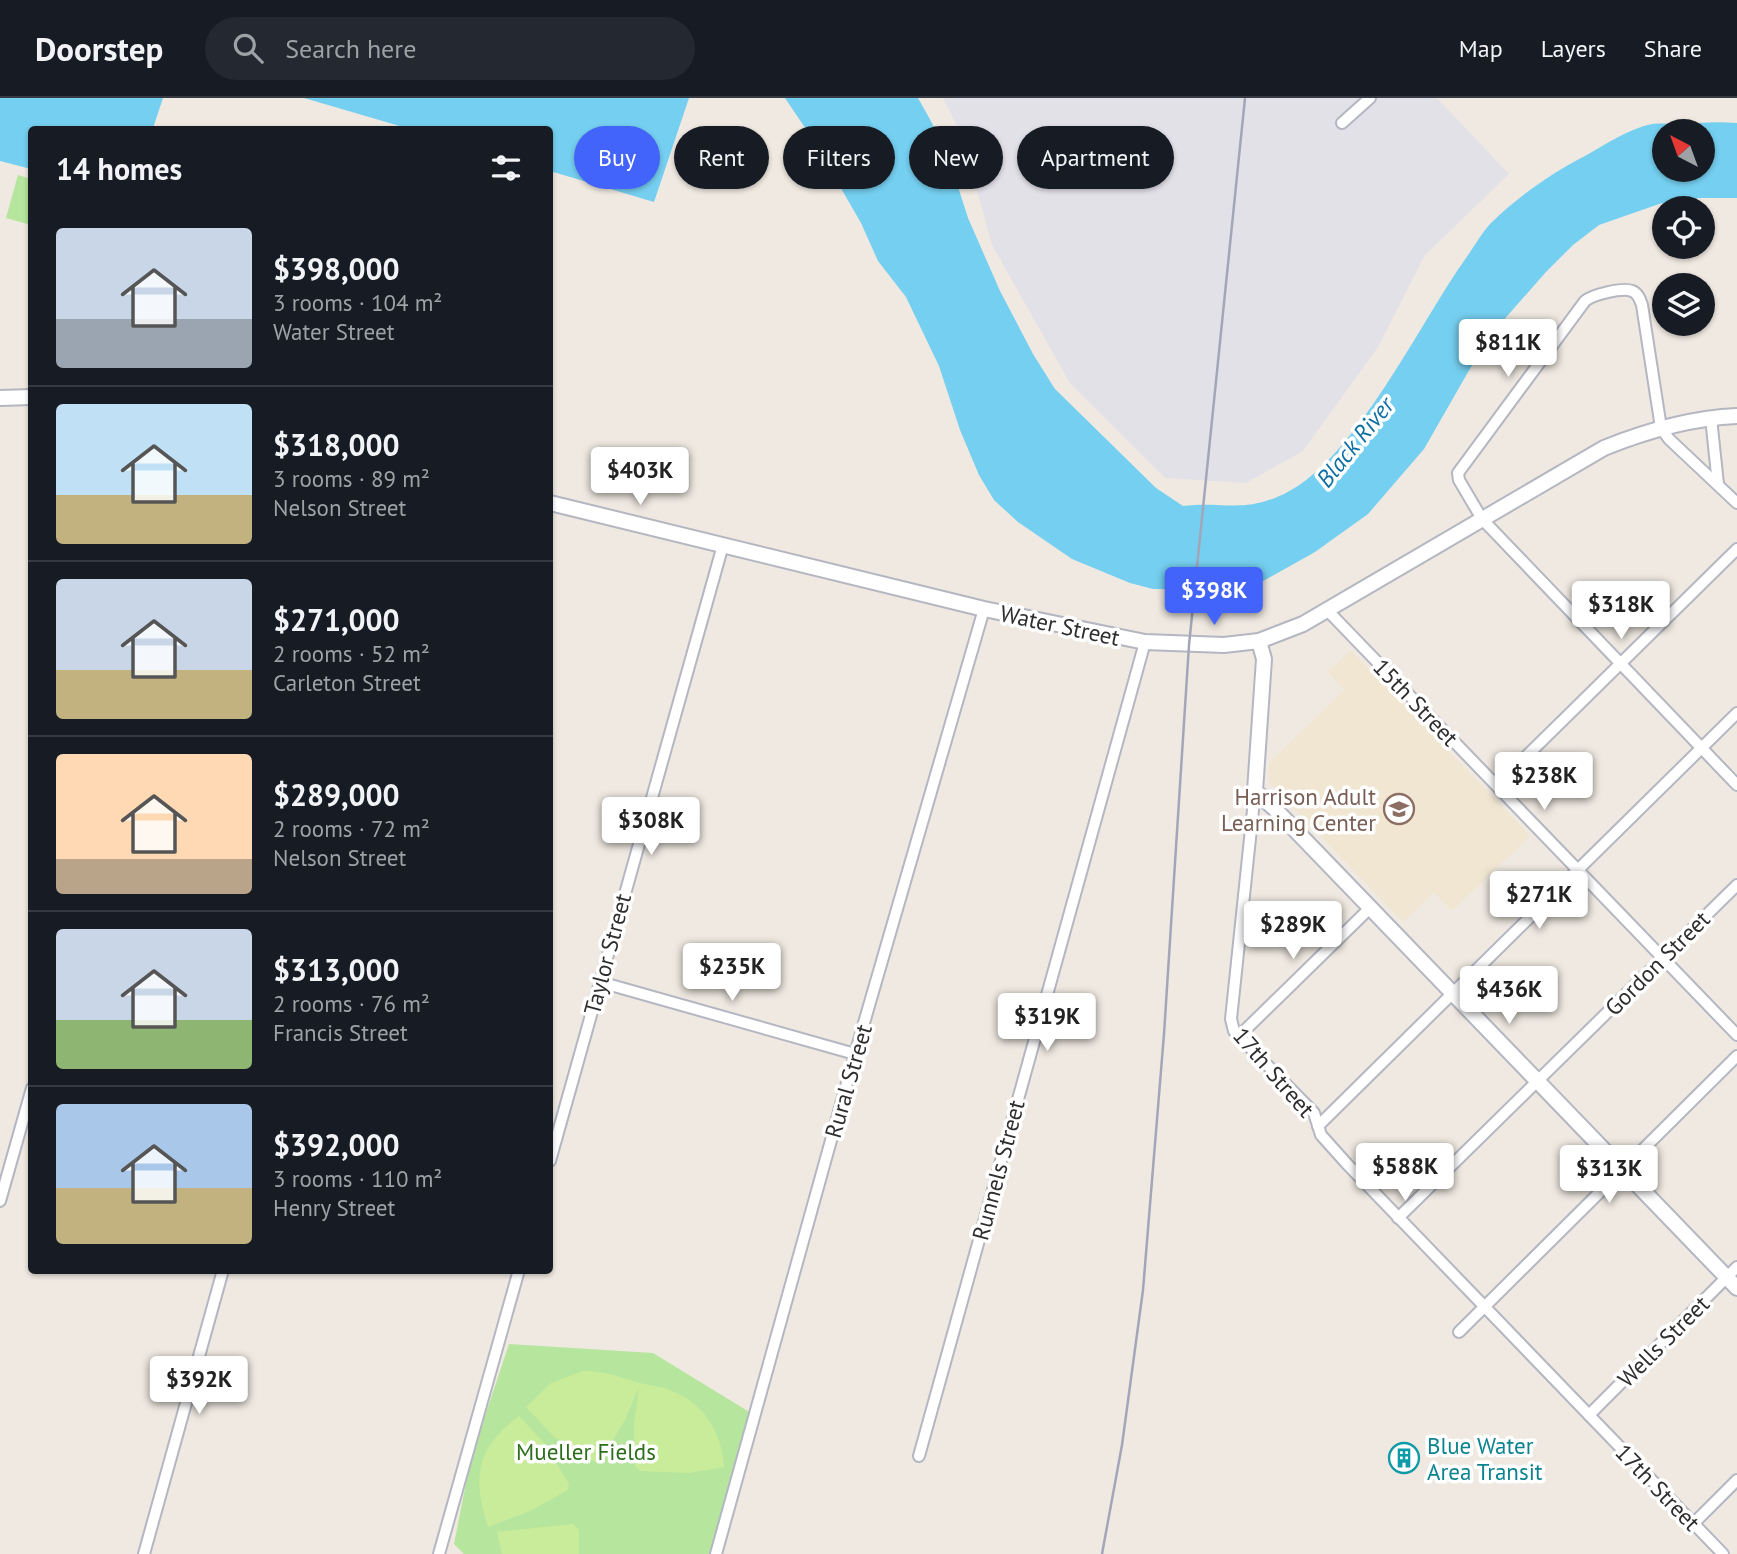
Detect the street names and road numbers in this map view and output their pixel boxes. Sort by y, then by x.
street label: Water Street [998,598,1123,652]
street label: 15th Street [1367,652,1465,752]
street label: Taylor Street [577,890,637,1018]
street label: Gordon Street [1599,904,1716,1021]
street label: Rural Street [818,1021,878,1141]
street label: 17th Street [1227,1021,1321,1123]
street label: Runnels Street [965,1097,1031,1243]
street label: Wells Street [1611,1289,1715,1393]
street label: 17th Street [1609,1437,1707,1537]

